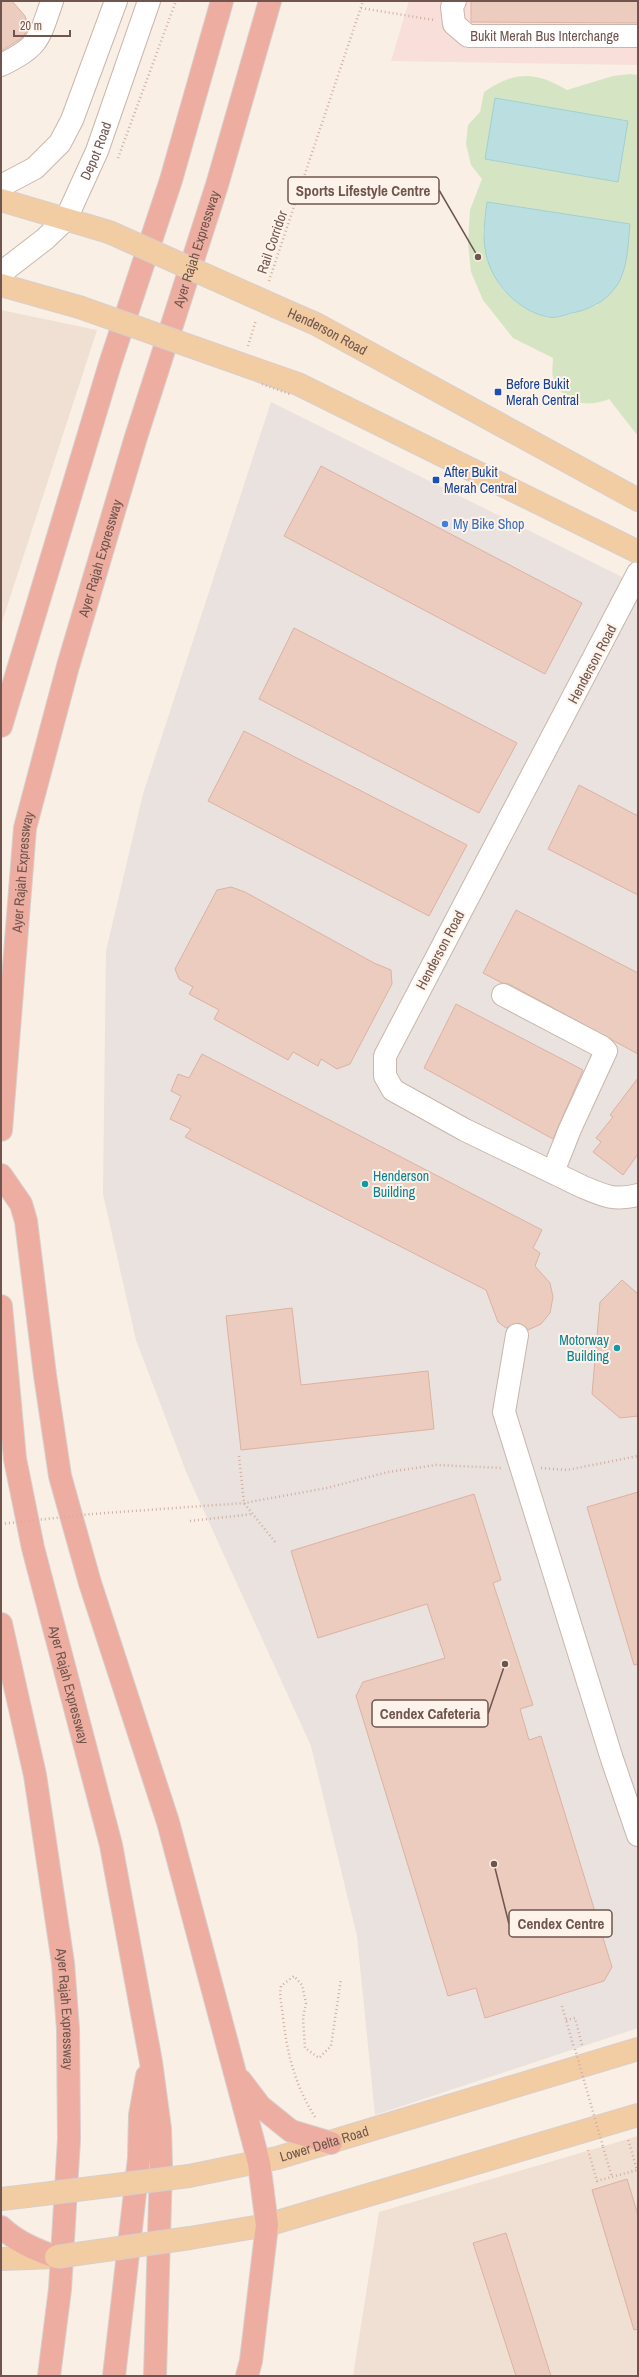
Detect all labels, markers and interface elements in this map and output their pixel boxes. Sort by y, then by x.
scale bar [14,12,70,38]
text: 20 m [20,18,42,34]
street label: Bukit Merah Bus Interchange [470,27,619,45]
street label: Depot Road [76,119,115,183]
callout: Sports Lifestyle Centre [288,177,439,204]
text: Sports Lifestyle Centre [296,180,430,201]
street label: Ayer Rajah Expressway [169,188,224,311]
street label: Rail Corridor [253,208,291,276]
street label: Henderson Road [285,304,370,359]
place label: Before Bukit Merah Central [506,375,579,409]
marker: Before Bukit Merah Central [493,387,503,397]
place label: After Bukit Merah Central [443,463,517,497]
marker: After Bukit Merah Central [431,475,441,485]
street label: Ayer Rajah Expressway [74,497,126,620]
place label: My Bike Shop [453,515,524,533]
marker: My Bike Shop [440,519,450,529]
street label: Henderson Road [564,621,620,707]
street label: Ayer Rajah Expressway [8,809,38,934]
street label: Henderson Road [412,907,468,993]
place label: Henderson Building [373,1167,429,1201]
marker: Henderson Building [360,1179,370,1189]
place label: Motorway Building [559,1331,610,1365]
marker: Motorway Building [612,1343,622,1353]
street label: Ayer Rajah Expressway [45,1623,93,1746]
callout: Cendex Cafeteria [372,1700,488,1727]
text: Cendex Cafeteria [380,1703,480,1724]
callout: Cendex Centre [509,1910,612,1937]
text: Cendex Centre [518,1913,605,1934]
street label: Ayer Rajah Expressway [52,1946,77,2070]
street label: Lower Delta Road [277,2122,371,2166]

